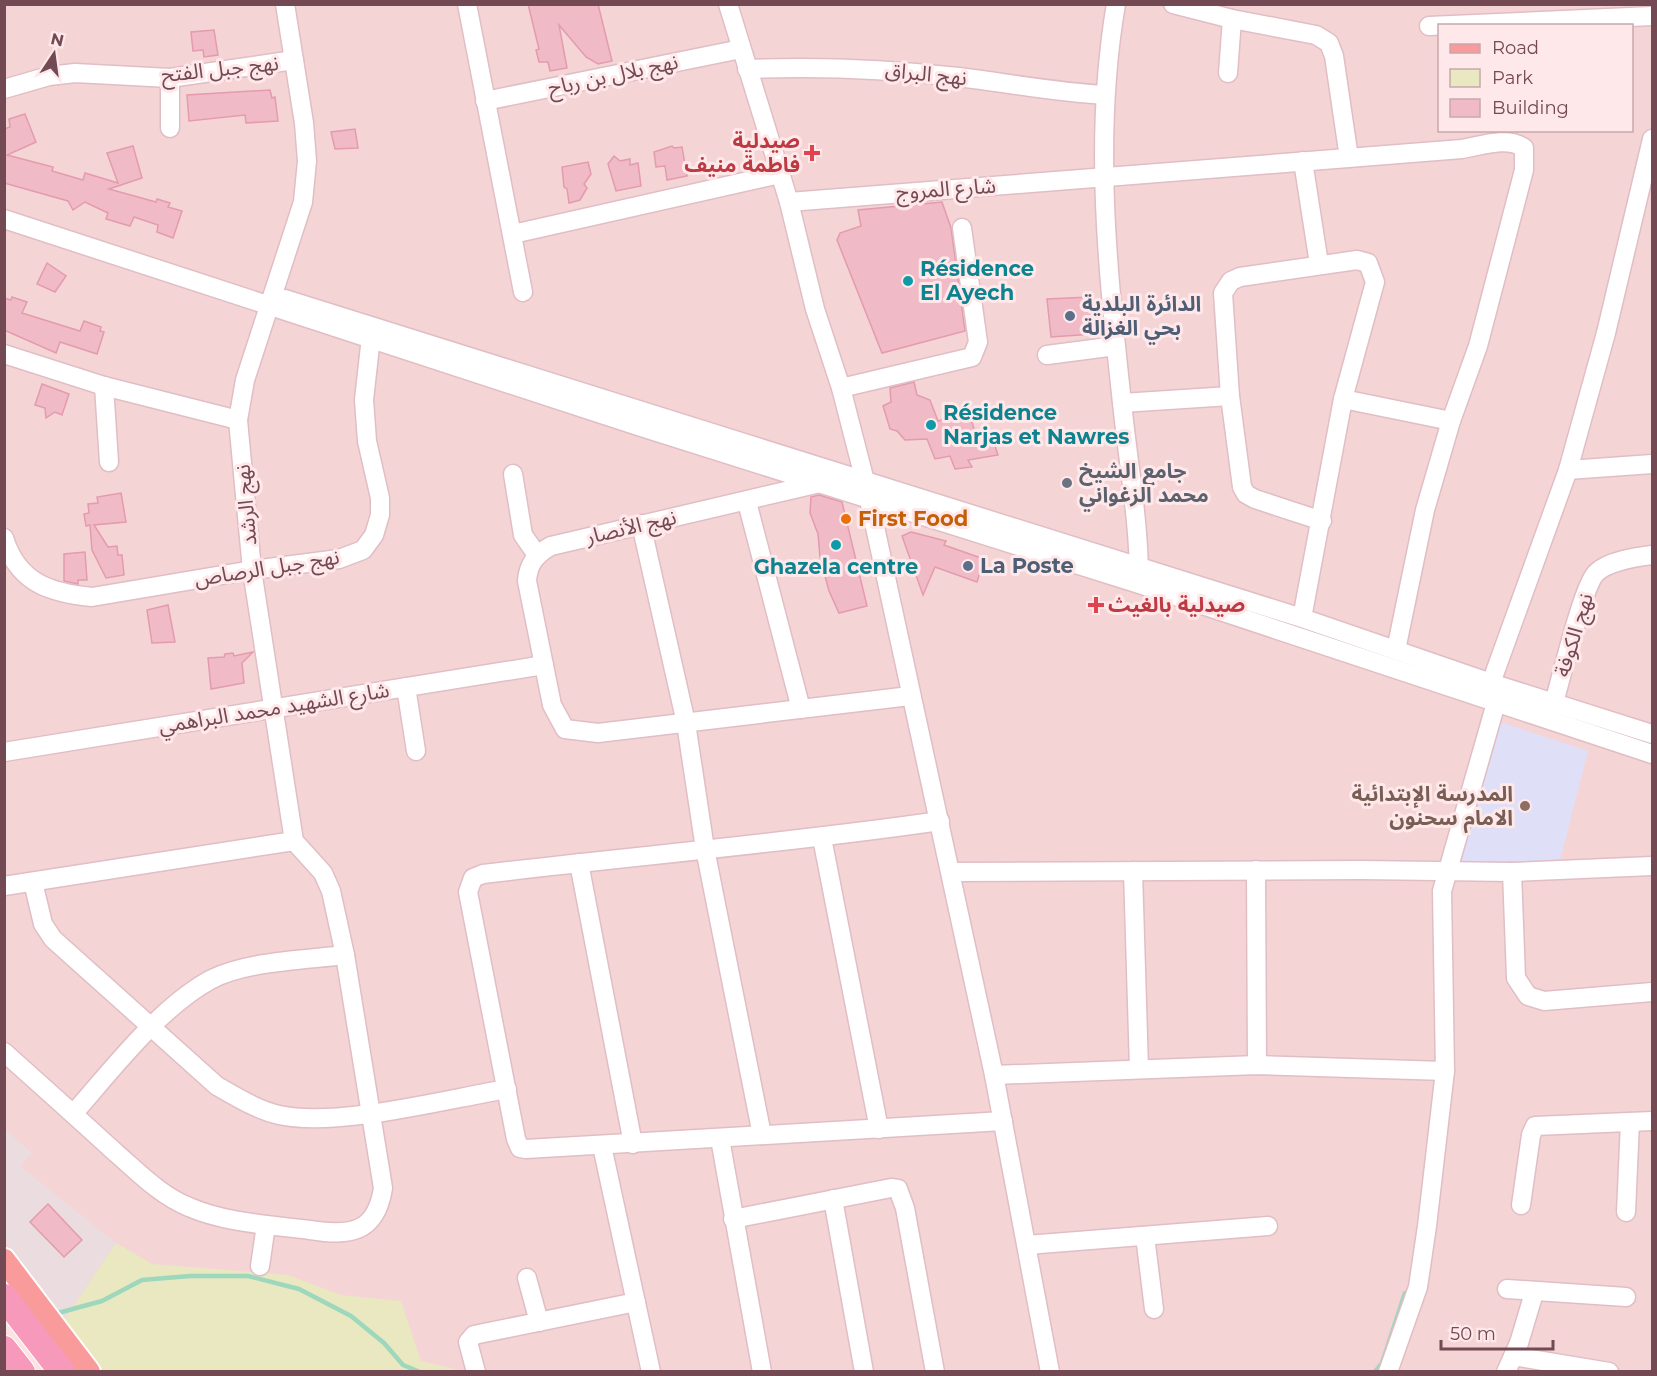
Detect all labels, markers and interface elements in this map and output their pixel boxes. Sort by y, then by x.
north arrow [24,24,84,84]
legend [1438,24,1633,132]
text: N [49,29,66,51]
text: Road [1492,37,1539,59]
street label: نهج بلال بن رباح [545,49,681,103]
street label: نهج جبل الفتح [160,50,280,90]
street label: نهج البراق [884,57,968,93]
text: Park [1492,67,1533,89]
text: Building [1492,97,1569,119]
place label: صيدلية فاطمة منيف [684,128,800,177]
marker: صيدلية فاطمة منيف [805,146,819,160]
street label: شارع المروج [895,173,997,207]
place label: Résidence El Ayech [920,256,1034,305]
marker: Résidence El Ayech [901,274,915,288]
place label: الدائرة البلدية بحي الغزالة [1082,291,1201,345]
marker: الدائرة البلدية بحي الغزالة [1063,309,1077,323]
place label: Résidence Narjas et Nawres [943,400,1129,449]
marker: Résidence Narjas et Nawres [924,418,938,432]
place label: جامع الشيخ محمد الزغواني [1079,458,1209,512]
street label: نهج الرشد [230,463,264,547]
marker: جامع الشيخ محمد الزغواني [1060,476,1074,490]
street label: نهج الأنصار [582,504,679,552]
place label: First Food [858,506,968,531]
marker: First Food [839,512,853,526]
marker: Ghazela centre [829,538,843,552]
street label: نهج جبل الرصاص [193,544,342,594]
place label: La Poste [980,553,1074,578]
place label: Ghazela centre [754,554,918,579]
marker: La Poste [961,559,975,573]
street label: نهج الكوفة [1549,590,1601,681]
place label: صيدلية بالغيث [1108,592,1245,617]
marker: صيدلية بالغيث [1089,598,1103,612]
street label: شارع الشهيد محمد البراهمي [157,677,392,742]
place label: المدرسة الإبتدائية الامام سحنون [1352,781,1513,834]
marker: المدرسة الإبتدائية الامام سحنون [1518,799,1532,813]
scale bar [1441,1313,1554,1351]
text: 50 m [1450,1323,1496,1345]

